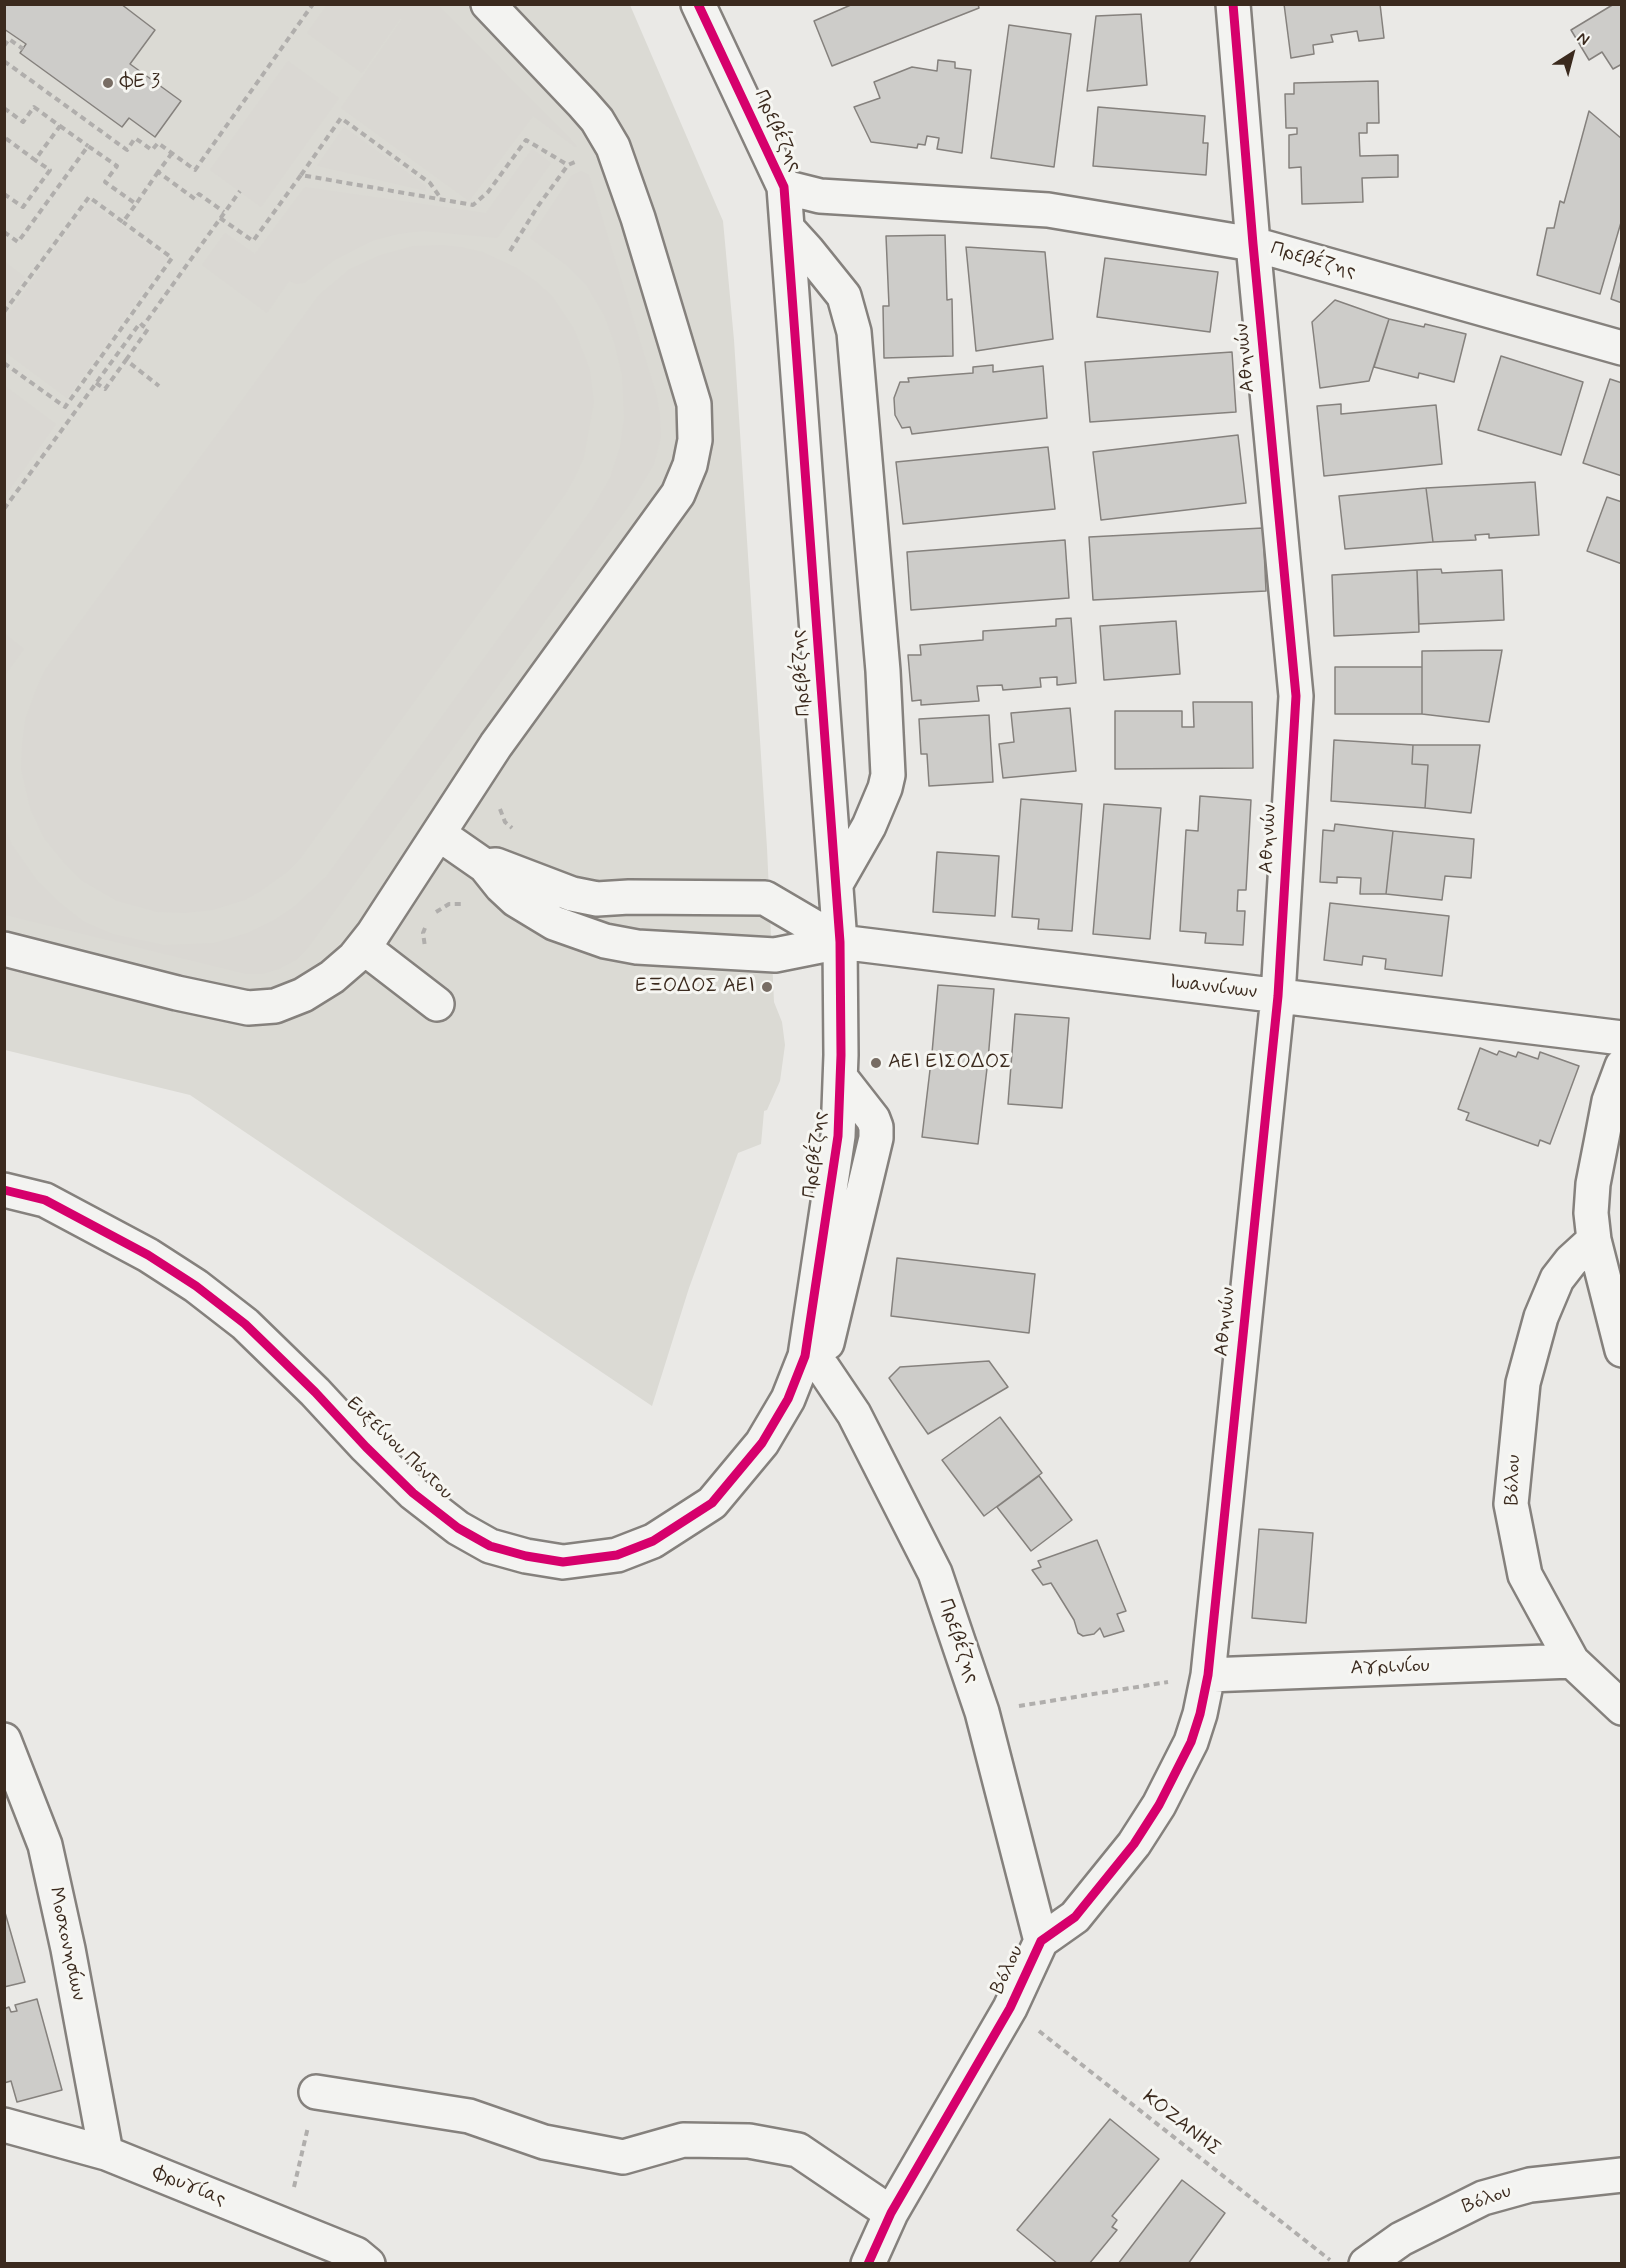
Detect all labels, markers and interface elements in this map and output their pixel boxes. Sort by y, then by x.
north arrow [1542,24,1602,84]
text: N [1572,27,1593,51]
place label: ΦΕ 3 [120,71,160,95]
marker: ΦΕ 3 [101,76,115,90]
street label: Πρεβέζης [748,86,806,176]
street label: Πρεβέζης [1268,237,1358,285]
street label: Αθηνών [1231,322,1261,394]
street label: Πρεβέζης [787,629,817,717]
street label: Αθηνών [1255,804,1283,874]
street label: Ιωαννίνων [1168,971,1258,1005]
place label: ΕΞΟΔΟΣ ΑΕΙ [635,975,755,999]
marker: ΕΞΟΔΟΣ ΑΕΙ [760,980,774,994]
place label: ΑΕΙ ΕΙΣΟΔΟΣ [888,1051,1011,1075]
marker: ΑΕΙ ΕΙΣΟΔΟΣ [869,1056,883,1070]
street label: Πρεβέζης [799,1110,833,1200]
street label: Αθηνών [1210,1286,1242,1358]
street label: Ευξείνου Πόντου [341,1392,457,1506]
street label: Βόλου [1501,1454,1527,1506]
street label: Πρεβέζης [932,1596,984,1686]
street label: Αγρινίου [1350,1655,1430,1681]
street label: Mοσχονησίων [42,1885,90,2003]
street label: Βόλου [986,1942,1030,1998]
street label: ΚΟΖΑΝΗΣ [1137,2086,1225,2162]
street label: Φρυγίας [149,2162,229,2212]
street label: Βόλου [1459,2180,1515,2220]

